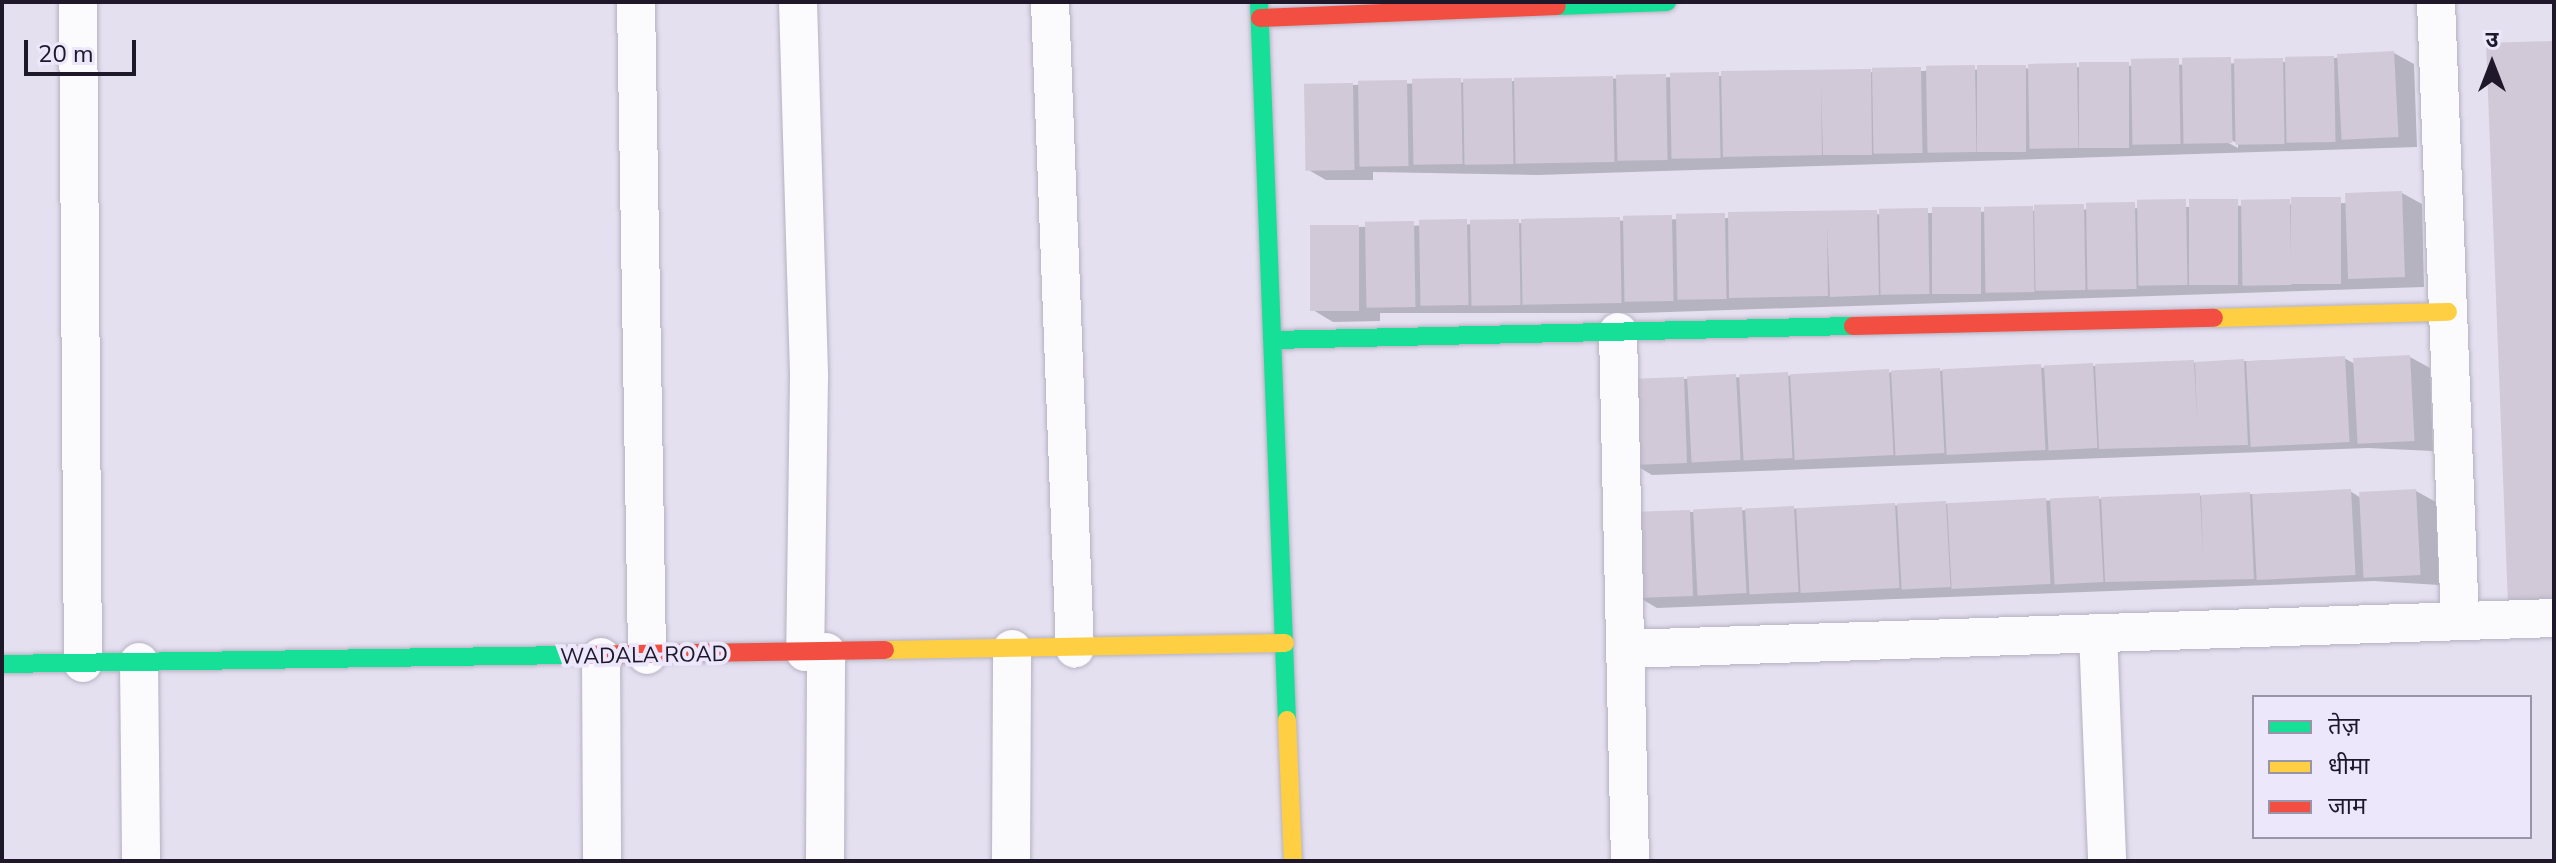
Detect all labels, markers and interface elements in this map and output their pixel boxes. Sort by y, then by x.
scale bar [28,24,140,74]
north arrow [2452,24,2532,104]
text: उ [2486,25,2498,55]
text: 20 m [38,38,94,70]
street label: WADALA ROAD [560,641,728,671]
legend [2252,695,2532,839]
text: तेज़ [2328,710,2360,742]
text: धीमा [2328,750,2370,782]
text: जाम [2328,790,2366,822]

